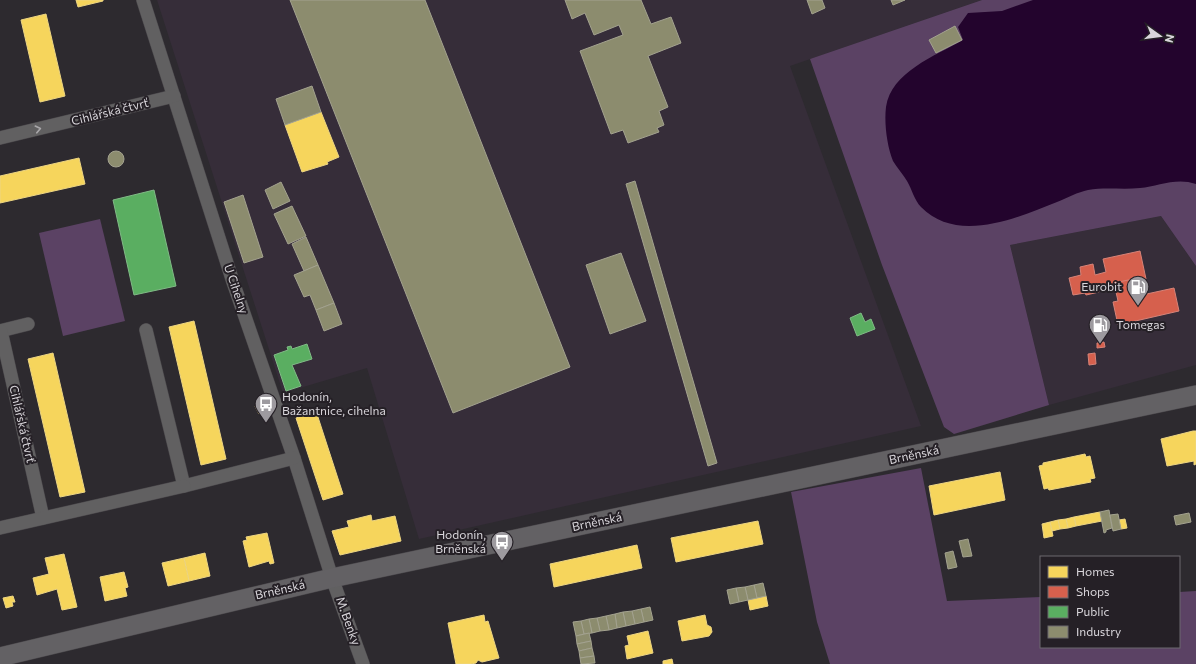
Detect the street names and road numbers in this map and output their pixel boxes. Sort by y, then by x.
street label: Cihlářská čtvrť [70,95,150,127]
street label: U Cihelny [222,262,252,315]
street label: Cihlářská čtvrť [7,384,39,464]
street label: Brněnská [887,442,940,466]
street label: Brněnská [570,509,623,533]
street label: Brněnská [253,576,306,602]
street label: M. Benky [334,595,364,647]

